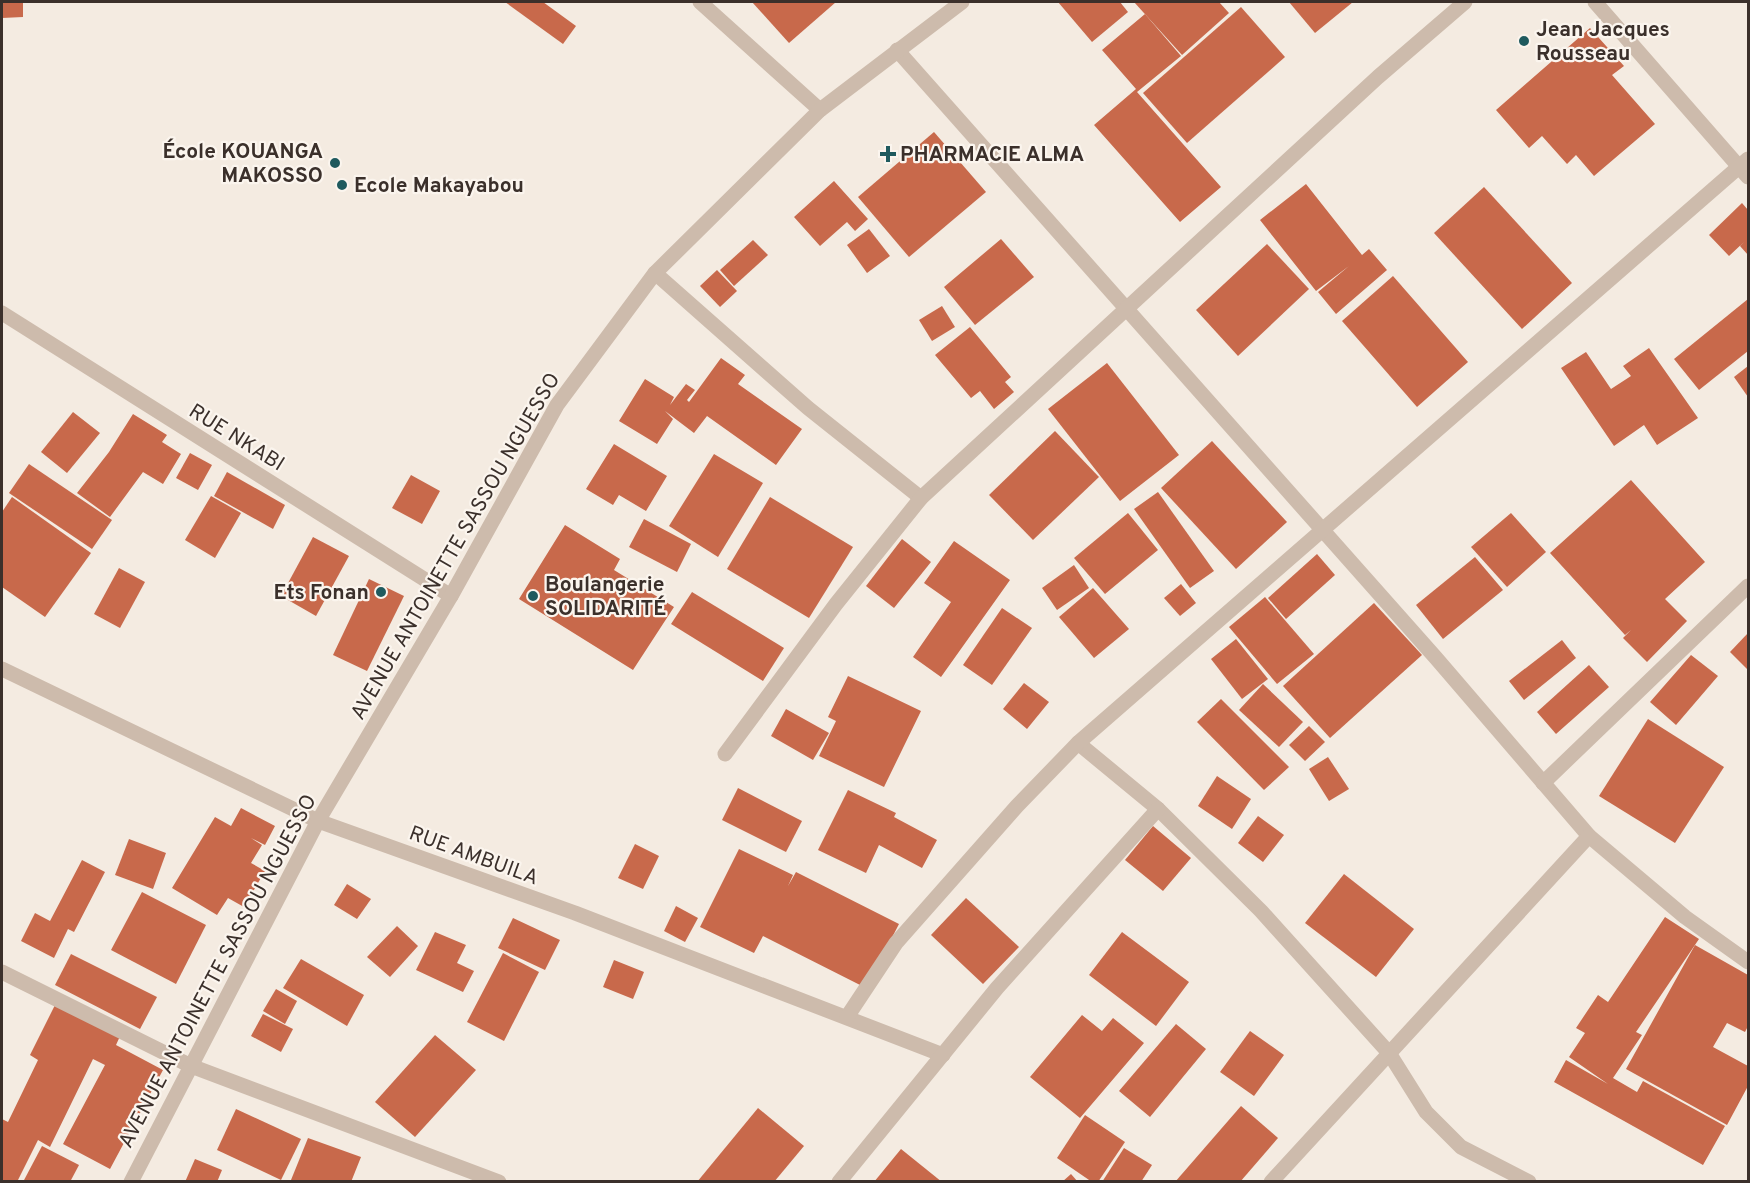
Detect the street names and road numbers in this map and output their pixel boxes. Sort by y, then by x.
street label: AVENUE ANTOINETTE SASSOU NGUESSO [345,368,567,725]
street label: RUE NKABI [183,398,289,478]
street label: AVENUE ANTOINETTE SASSOU NGUESSO [113,790,323,1153]
street label: RUE AMBUILA [405,820,542,892]

